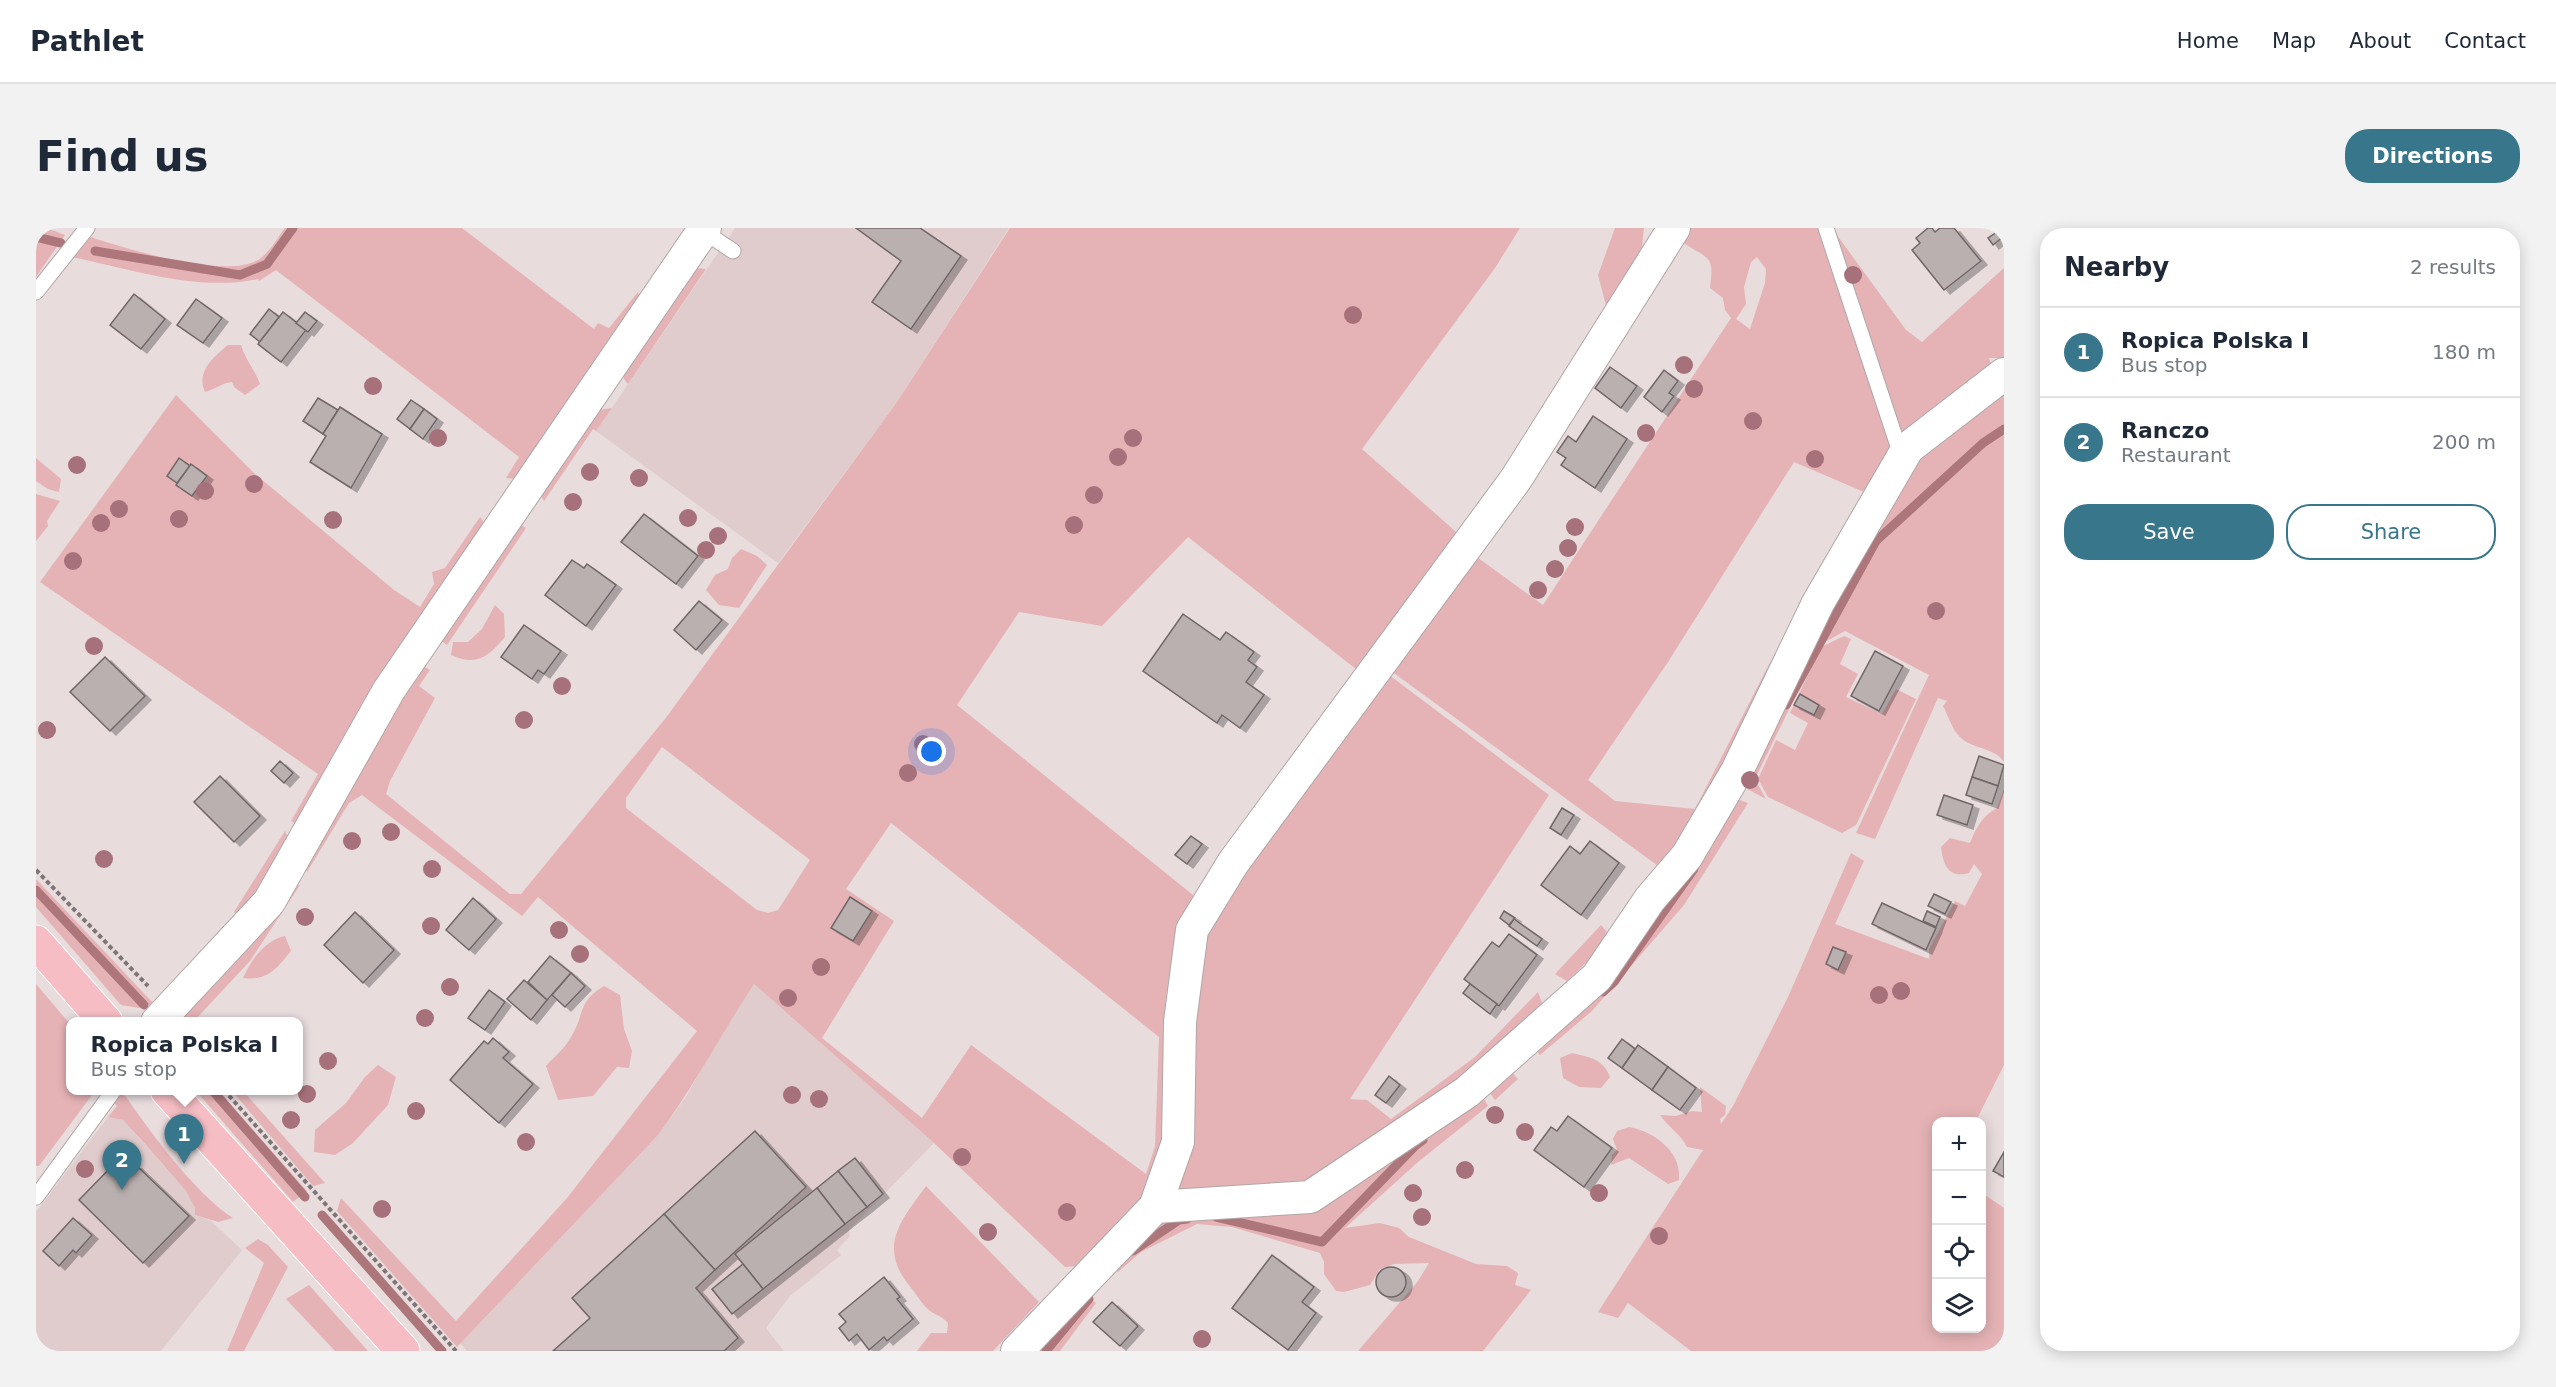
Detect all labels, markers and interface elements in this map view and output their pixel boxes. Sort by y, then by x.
text: Pathlet [30,25,144,58]
text: Home [2177,29,2239,53]
text: Map [2272,29,2316,53]
text: About [2349,29,2411,53]
text: Contact [2444,29,2526,53]
button: Directions [2345,129,2520,183]
text: Find us [36,132,209,181]
text: Nearby [2064,252,2169,282]
text: 2 results [2410,255,2496,279]
text: Ropica Polska I [2121,328,2309,353]
text: 1 [2077,340,2090,364]
text: 180 m [2432,340,2496,364]
text: Bus stop [2121,353,2207,377]
text: Ranczo [2121,418,2209,443]
text: 2 [2077,430,2090,454]
text: 200 m [2432,430,2496,454]
text: Restaurant [2121,443,2231,467]
button: Save [2064,504,2274,560]
button: Share [2286,504,2496,560]
your location [917,737,946,766]
popup [66,1017,303,1095]
text: Ropica Polska I [90,1032,279,1057]
text: Bus stop [90,1057,177,1081]
pin: 1 [164,1114,204,1164]
map controls [1932,1117,1986,1333]
button: + [1932,1117,1986,1171]
pin: 2 [102,1140,142,1190]
button: − [1932,1171,1986,1225]
button: locate [1932,1225,1986,1279]
button: layers [1932,1279,1986,1333]

